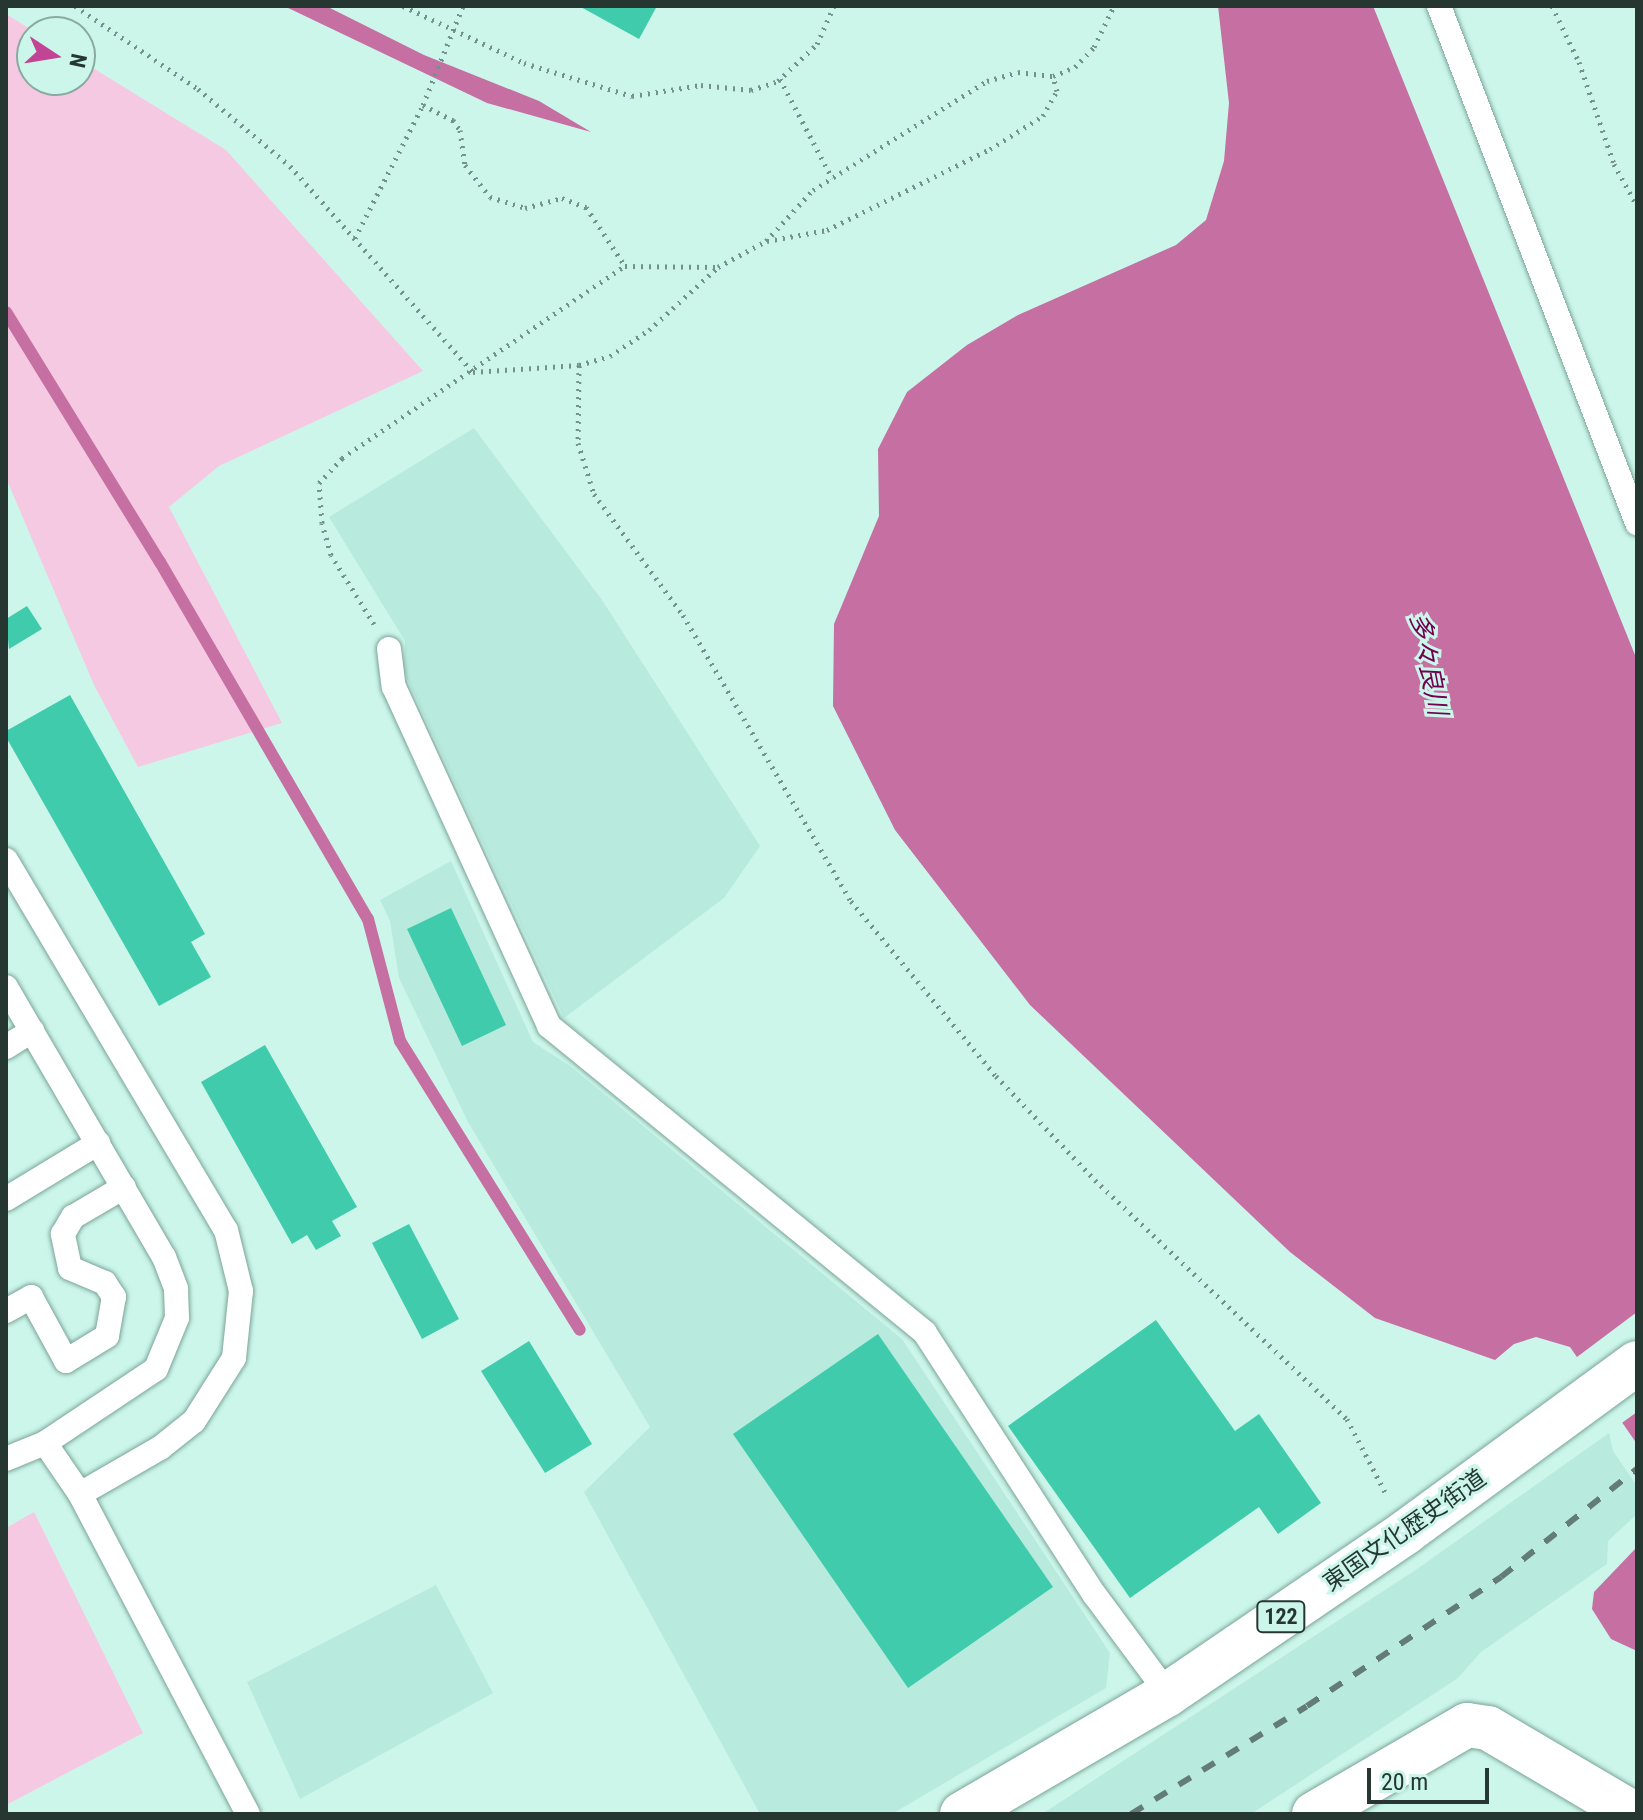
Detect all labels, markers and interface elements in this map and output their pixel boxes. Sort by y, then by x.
north arrow [16,16,96,96]
text: N [64,51,92,70]
water label: 多々良川 [1403,610,1453,718]
street label: 東国文化歴史街道 [1318,1464,1492,1598]
road number: 122 [1255,1599,1307,1635]
scale bar [1371,1752,1493,1802]
text: 20 m [1381,1768,1428,1796]

